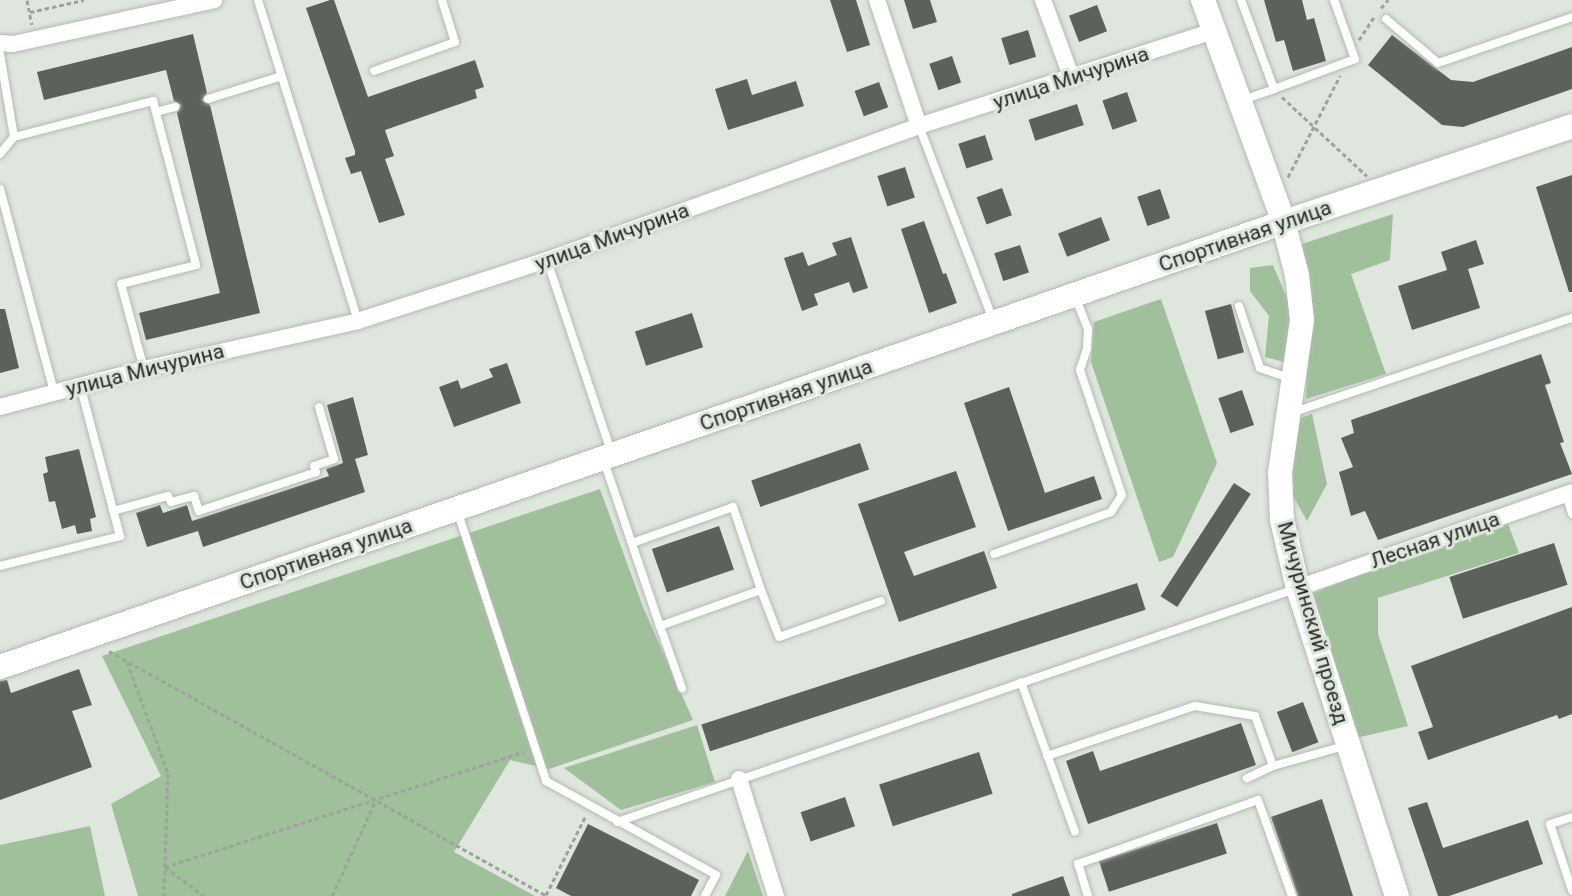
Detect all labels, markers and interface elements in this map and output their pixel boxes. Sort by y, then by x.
street label: улица Мичурина [990,41,1152,115]
street label: Спортивная улица [1155,195,1335,277]
street label: улица Мичурина [532,197,692,277]
street label: улица Мичурина [63,338,227,402]
street label: Спортивная улица [696,354,876,436]
street label: Лесная улица [1367,506,1503,574]
street label: Спортивная улица [236,513,416,595]
street label: Мичуринский проезд [1272,519,1354,727]

